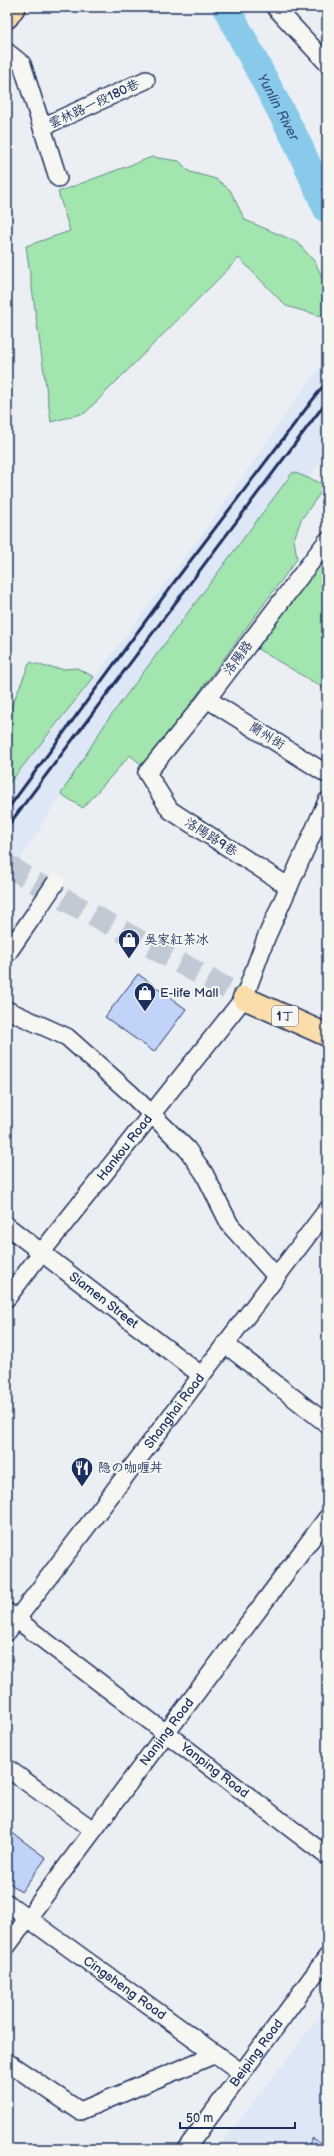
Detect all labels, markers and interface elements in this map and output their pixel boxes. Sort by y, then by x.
water label: Yunlin River [254,71,304,144]
street label: 雲林路一段180巷 [46,76,142,132]
street label: 洛陽路 [220,638,256,678]
street label: 蘭州街 [246,719,288,753]
street label: 洛陽路9巷 [182,814,240,860]
shop icon: 吳家紅茶冰 [116,927,142,960]
place label: 吳家紅茶冰 [144,932,209,948]
shop icon: E-life Mall [132,980,158,1013]
place label: E-life Mall [160,985,218,1001]
road number: 1丁 [272,1006,298,1026]
street label: Hankou Road [94,1111,156,1184]
street label: Siamen Street [66,1269,142,1332]
street label: Shanghai Road [141,1371,208,1452]
restaurant icon: 隐の咖喱丼 [69,1455,95,1488]
place label: 隐の咖喱丼 [98,1460,163,1476]
street label: Nanjing Road [136,1695,197,1769]
street label: Yanping Road [176,1739,252,1801]
street label: Cingsheng Road [80,1953,169,2023]
street label: Beiping Road [226,2016,287,2090]
scale bar [180,2104,295,2130]
text: 50 m [186,2111,213,2126]

